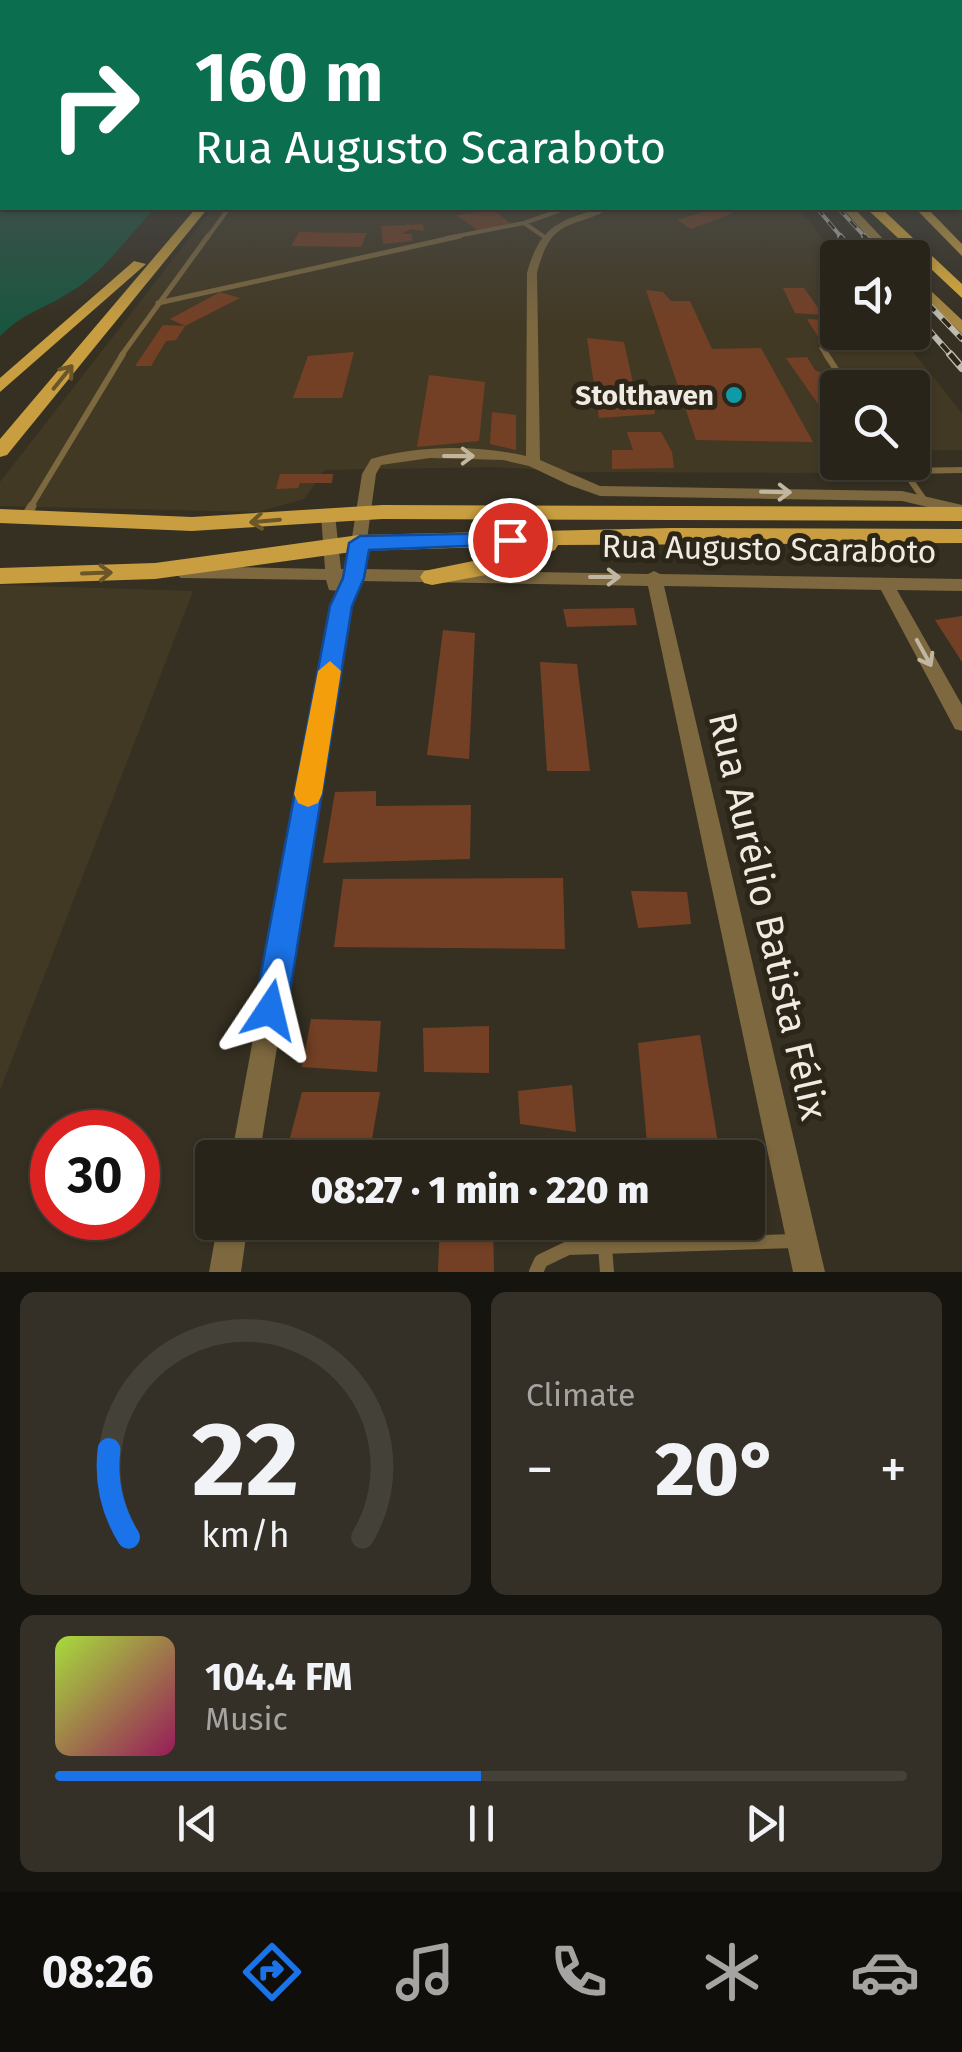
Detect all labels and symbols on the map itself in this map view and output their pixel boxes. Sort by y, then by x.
one-way arrow [52,365,74,391]
place label: Stolthaven [575,379,714,412]
marker: Stolthaven [723,384,745,406]
one-way arrow [442,446,474,466]
one-way arrow [760,483,792,502]
pin [468,498,553,583]
one-way arrow [250,512,282,531]
street label: Rua Augusto Scaraboto [601,527,937,571]
one-way arrow [81,563,113,582]
one-way arrow [588,568,620,586]
one-way arrow [915,638,934,668]
street label: Rua Aurélio Batista Félix [699,708,837,1125]
position arrow [218,958,322,1062]
speed limit sign: 30 [30,1110,160,1240]

